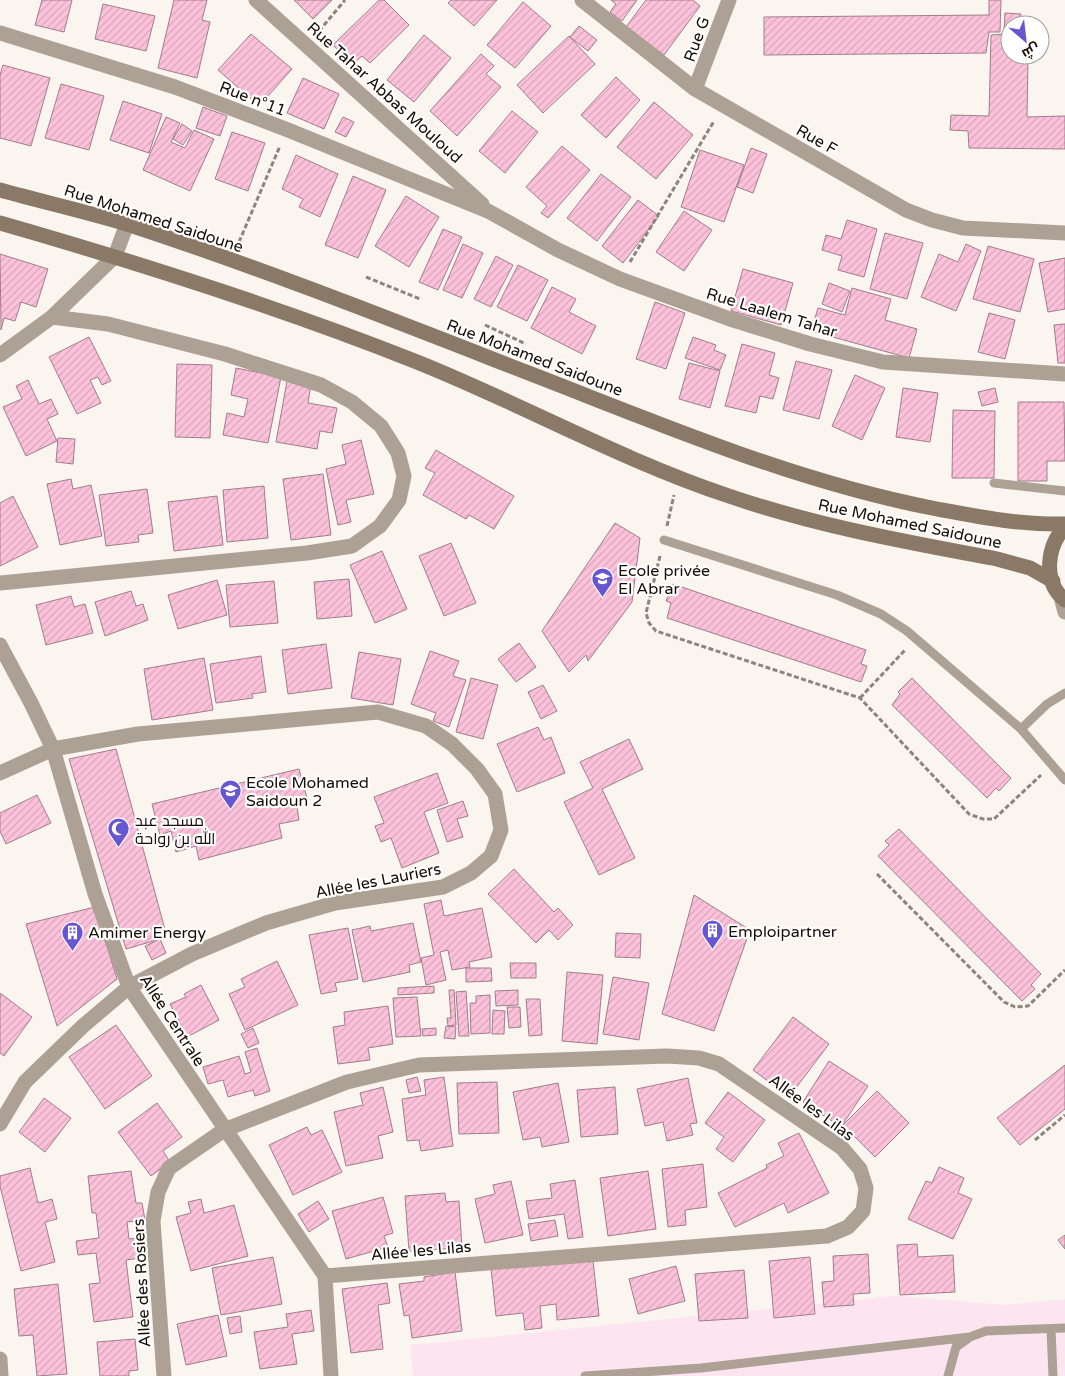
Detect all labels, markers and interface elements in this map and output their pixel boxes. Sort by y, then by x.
street label: Rue G [680,14,714,65]
north arrow [1000,15,1050,65]
street label: Rue Tahar Abbas Mouloud [303,18,466,168]
text: ش [1019,39,1043,63]
street label: Rue n°11 [216,77,289,121]
street label: Rue F [792,120,841,160]
street label: Rue Mohamed Saidoune [62,181,246,257]
street label: Rue Laalem Tahar [704,284,840,343]
street label: Rue Mohamed Saidoune [444,315,626,401]
street label: Rue Mohamed Saidoune [816,495,1003,553]
place label: Ecole privée El Abrar [618,561,710,599]
school or university icon: Ecole privée El Abrar [590,567,614,598]
place label: Ecole Mohamed Saidoun 2 [246,773,369,811]
school or university icon: Ecole Mohamed Saidoun 2 [218,779,242,810]
place label: مسجد عبد الله بن رواحة [135,811,215,849]
mosque icon: مسجد عبد الله بن رواحة [107,817,131,848]
street label: Allée les Lauriers [314,859,443,903]
building icon: Emploipartner [700,919,724,950]
building icon: Amimer Energy [60,920,84,951]
place label: Emploipartner [728,922,838,942]
place label: Amimer Energy [88,923,206,943]
street label: Allée Centrale [135,971,209,1070]
street label: Allée les Lilas [765,1070,858,1146]
street label: Allée des Rosiers [129,1218,155,1348]
street label: Allée les Lilas [370,1237,472,1265]

